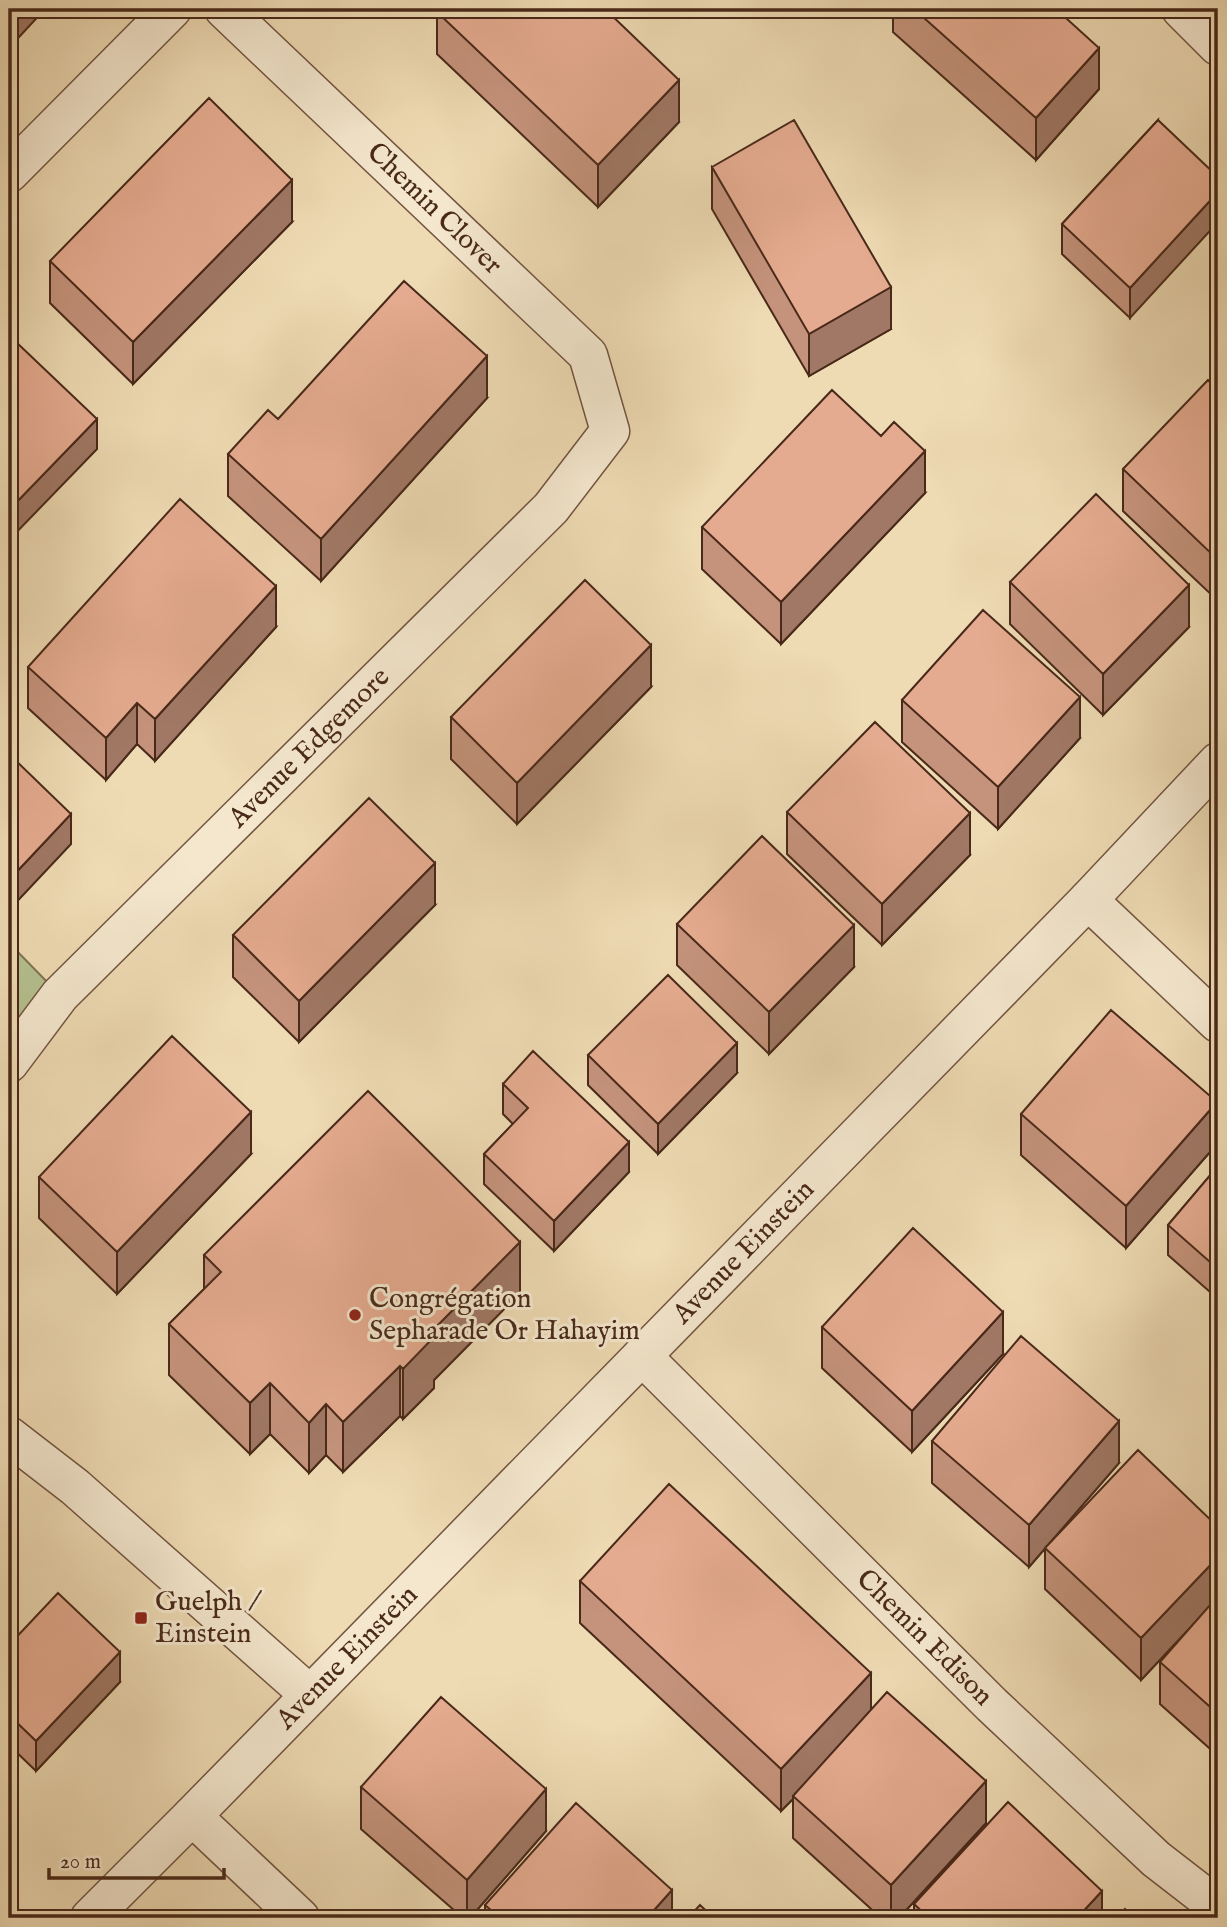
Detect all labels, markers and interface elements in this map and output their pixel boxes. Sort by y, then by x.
street label: Chemin Clover [359,135,509,283]
street label: Avenue Edgemore [220,660,398,836]
street label: Avenue Einstein [664,1173,822,1332]
place label: Congrégation Sepharade Or Hahayim [369,1282,640,1349]
marker: Congrégation Sepharade Or Hahayim [347,1307,363,1323]
street label: Chemin Edison [849,1562,1001,1714]
street label: Avenue Einstein [268,1578,425,1738]
place label: Guelph / Einstein [155,1585,262,1652]
marker: Guelph / Einstein [133,1610,149,1626]
scale bar [49,1836,224,1880]
text: 20 m [60,1849,101,1876]

